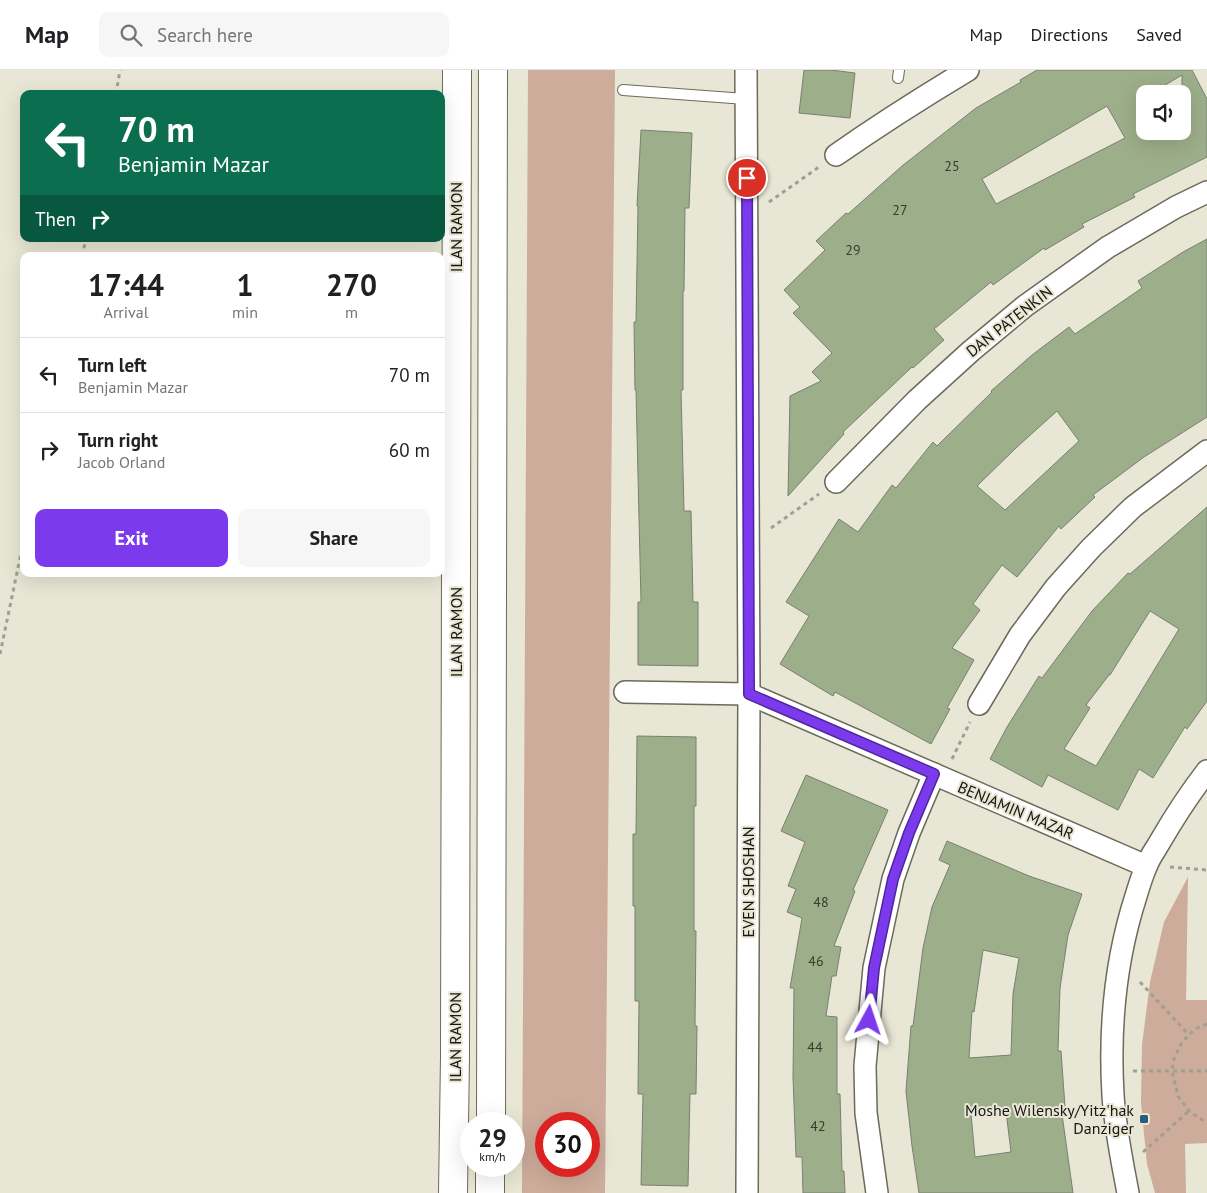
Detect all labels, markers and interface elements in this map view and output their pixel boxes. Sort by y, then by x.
search box [99,12,449,57]
text: Map [25,19,69,50]
icon: search [117,21,145,49]
text: Search here [157,23,253,47]
text: Map [970,23,1002,46]
text: Directions [1030,23,1108,46]
text: Saved [1136,23,1182,46]
map controls [1136,85,1191,140]
button: sound [1136,85,1191,140]
text: 70 m [118,106,195,152]
icon: left [35,110,100,175]
text: Benjamin Mazar [118,150,269,178]
pin [726,157,768,199]
house number: 25 [944,157,960,175]
icon: arrive [733,164,761,192]
street label: ILAN RAMON [446,182,466,272]
house number: 27 [892,201,908,219]
icon: right [86,205,114,233]
text: Then [35,207,76,231]
house number: 29 [845,241,861,259]
text: 17:44 [88,265,164,304]
text: 1 [237,265,254,304]
text: 270 [326,265,377,304]
street label: DAN PATENKIN [962,281,1056,361]
text: Arrival [104,302,148,322]
text: min [232,302,258,322]
text: m [345,302,358,322]
text: Turn left [78,353,147,377]
icon: left [35,361,63,389]
text: 70 m [389,363,430,387]
text: Benjamin Mazar [78,377,188,397]
text: Turn right [78,428,158,452]
icon: right [35,436,63,464]
text: 60 m [389,438,430,462]
text: Jacob Orland [78,452,165,472]
button: Exit [35,509,228,567]
button: Share [238,509,430,567]
street label: ILAN RAMON [446,587,466,677]
street label: BENJAMIN MAZAR [955,777,1077,843]
street label: EVEN SHOSHAN [738,827,758,937]
house number: 48 [813,893,829,911]
house number: 46 [808,952,824,970]
street label: ILAN RAMON [445,992,465,1082]
position arrow [842,993,894,1045]
house number: 44 [807,1038,823,1056]
place label: Moshe Wilensky/Yitz'hak Danziger [965,1100,1135,1138]
speed limit sign: 30 [535,1112,600,1177]
marker: Moshe Wilensky/Yitz'hak Danziger [1138,1113,1150,1125]
house number: 42 [810,1117,826,1135]
text: 29 [478,1122,507,1154]
text: km/h [479,1149,506,1164]

